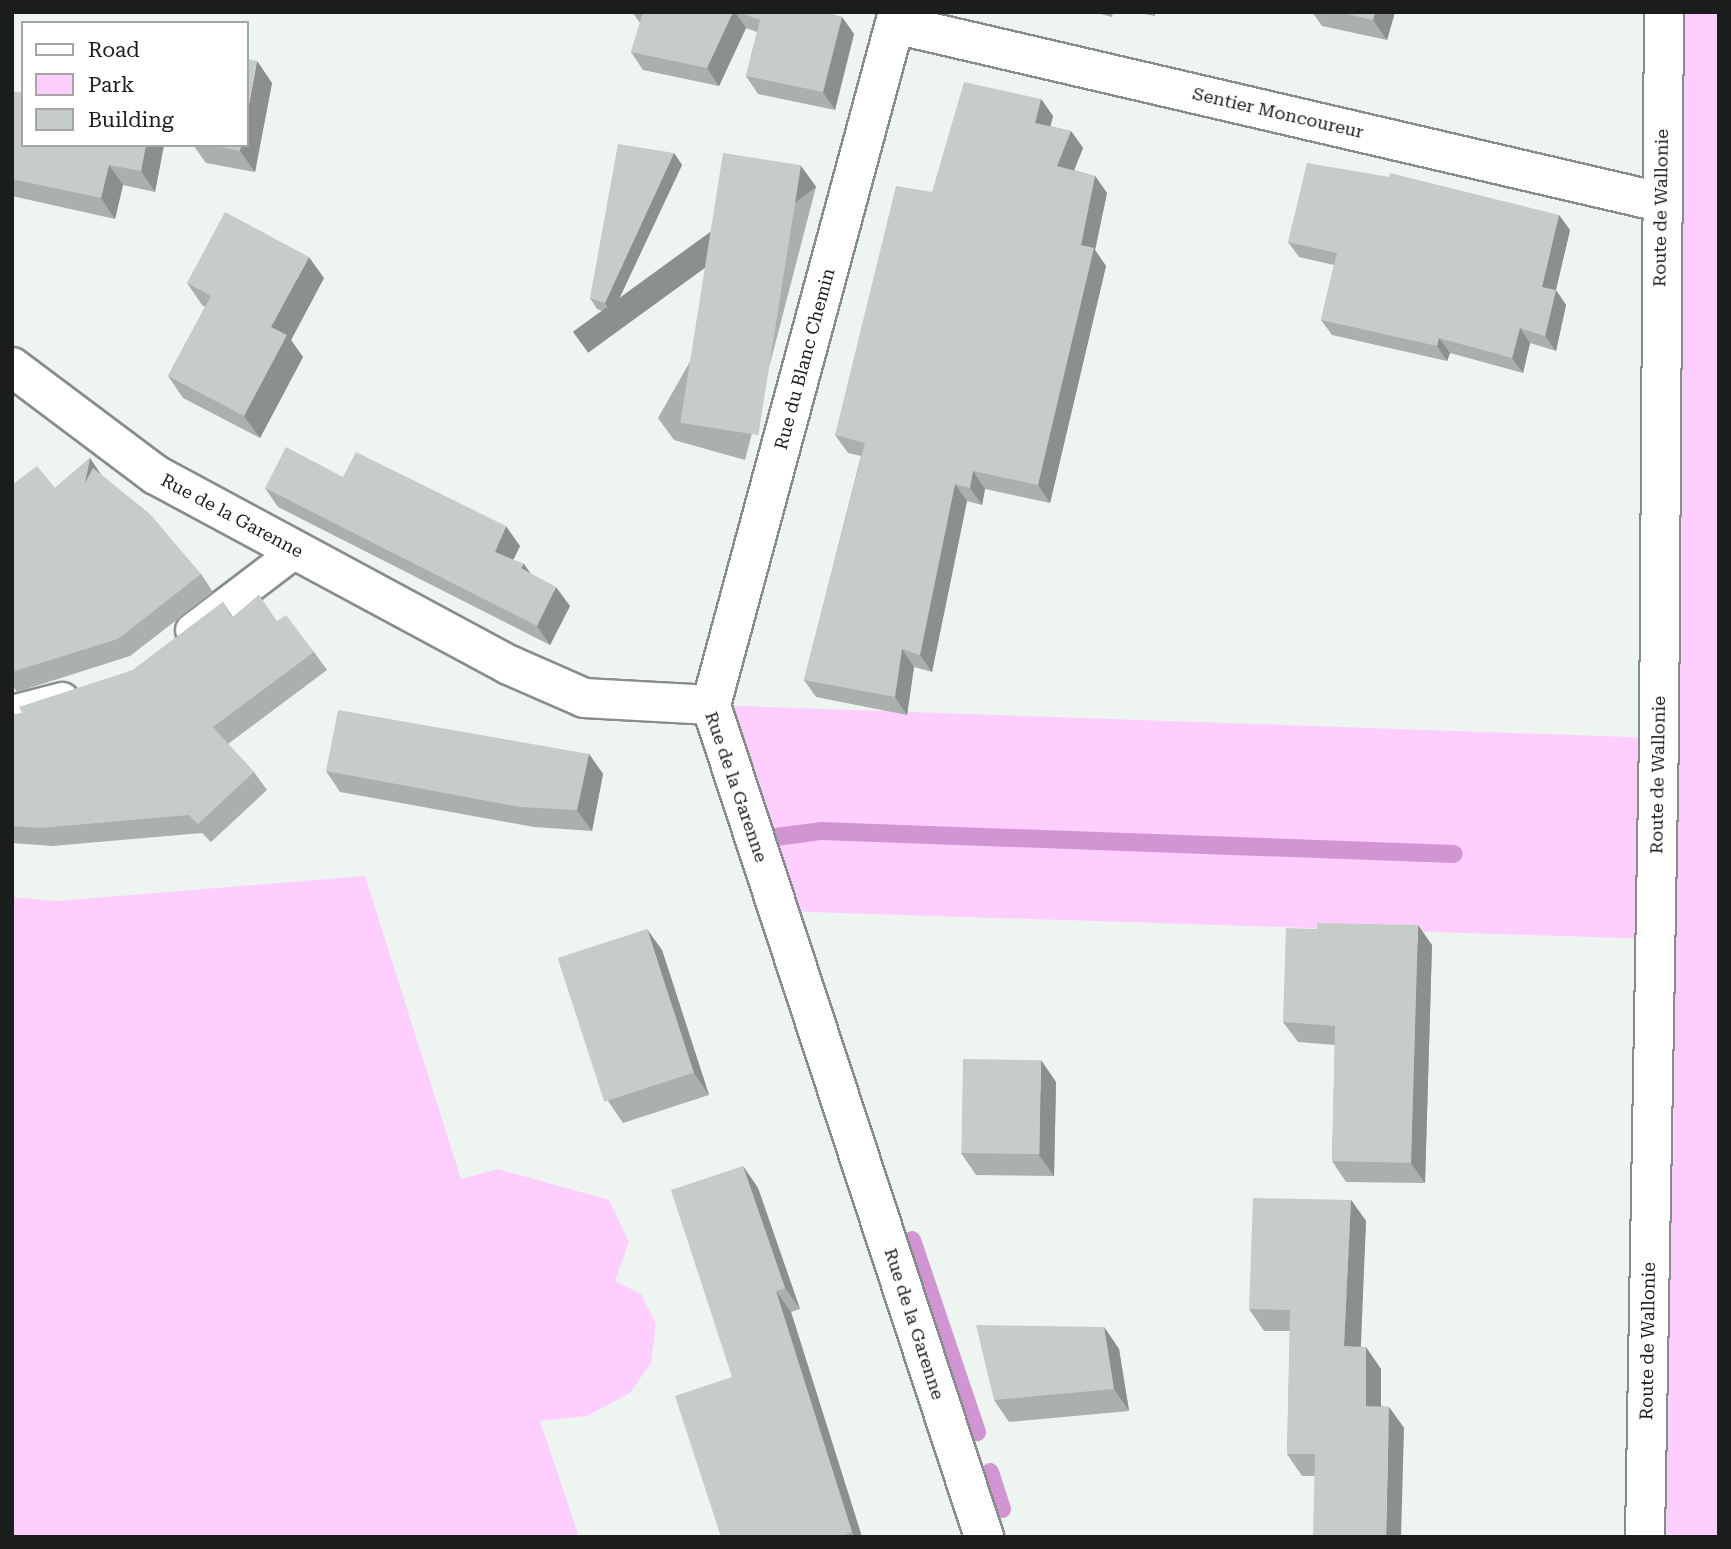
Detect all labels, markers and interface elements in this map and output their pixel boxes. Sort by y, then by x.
legend [21,21,248,147]
text: Road [88,38,140,62]
text: Park [88,73,134,97]
street label: Sentier Moncoureur [1190,83,1366,143]
text: Building [88,108,174,132]
street label: Route de Wallonie [1649,129,1673,287]
street label: Rue du Blanc Chemin [770,266,840,452]
street label: Rue de la Garenne [157,469,307,563]
street label: Route de Wallonie [1646,696,1670,854]
street label: Rue de la Garenne [700,709,772,865]
street label: Rue de la Garenne [879,1246,949,1402]
street label: Route de Wallonie [1636,1262,1660,1420]

